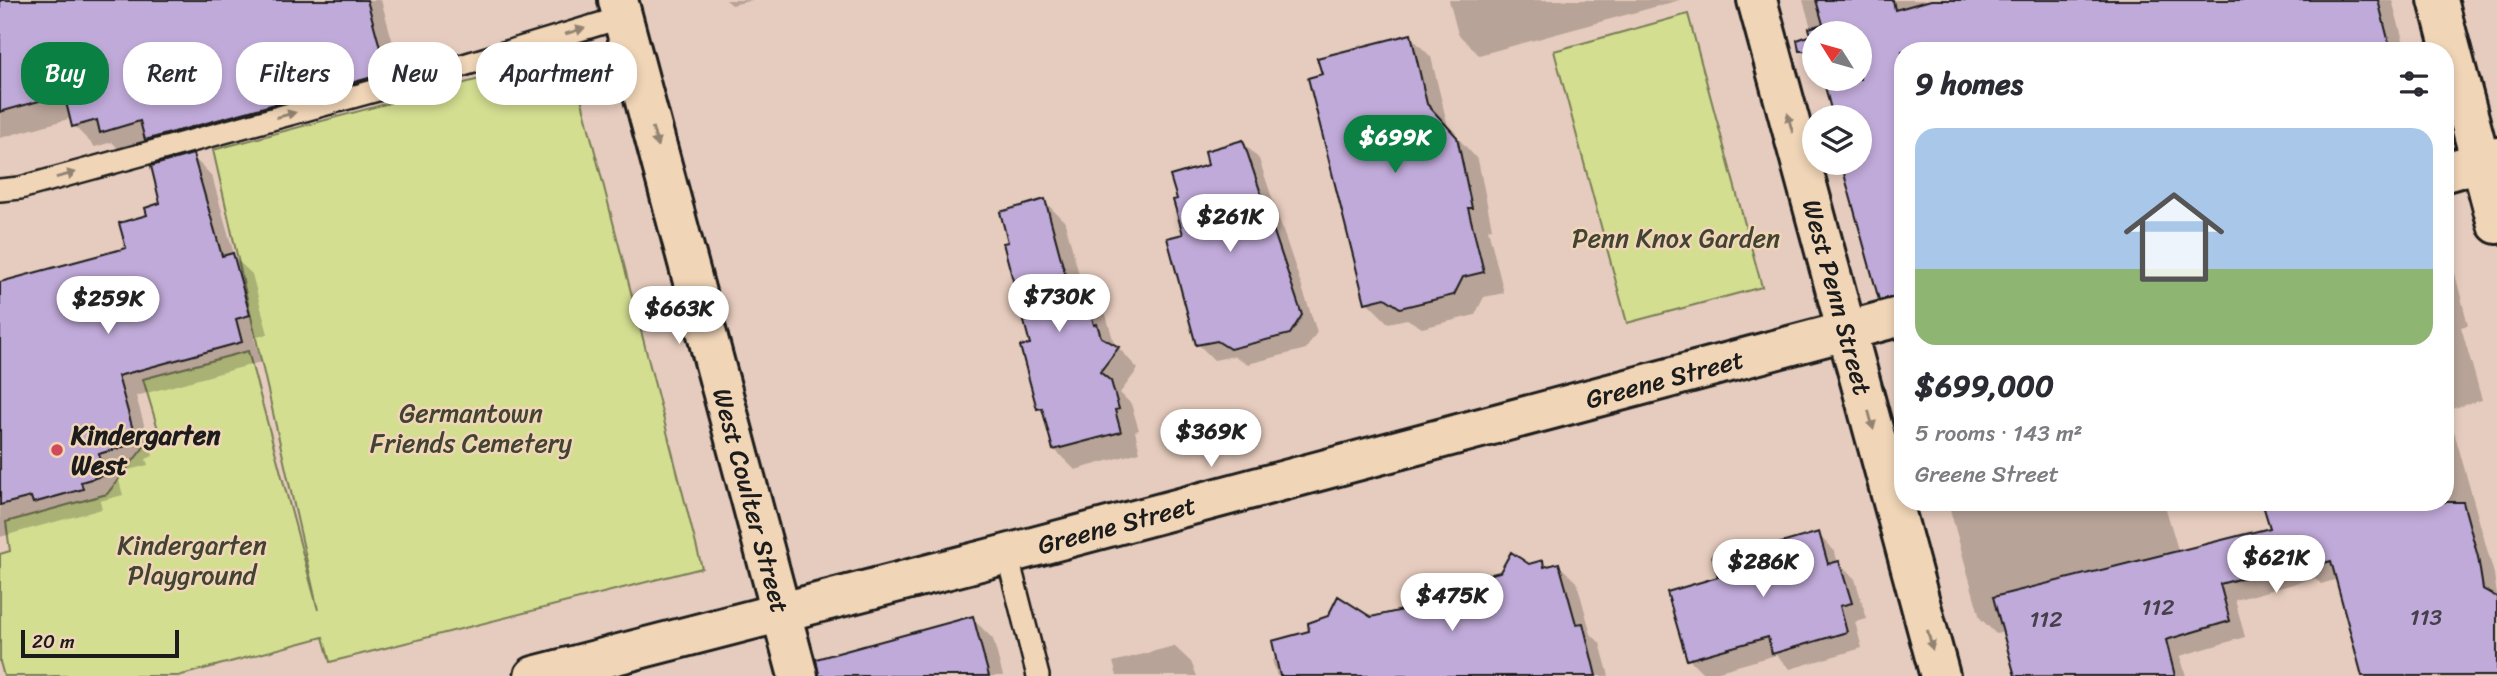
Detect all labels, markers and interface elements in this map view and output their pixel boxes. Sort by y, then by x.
north arrow [1802,21,1872,91]
map controls [1802,21,1872,175]
one-way arrow [565,25,586,35]
chip: Buy [21,42,109,105]
chip: Rent [123,42,222,105]
chip: Filters [236,42,354,105]
chip: New [368,42,462,105]
chip: Apartment [476,42,637,105]
text: 9 homes [1915,57,2023,111]
icon: filters [2395,65,2433,103]
button: layers [1802,105,1872,175]
one-way arrow [275,109,297,120]
one-way arrow [1784,112,1795,134]
pin: $699K [1346,116,1444,175]
text: $699K [1360,117,1430,158]
one-way arrow [650,126,661,148]
one-way arrow [56,169,78,180]
icon: home [2111,174,2237,300]
pin: $261K [1181,194,1279,254]
street label: West Penn Street [1789,194,1886,400]
text: $261K [1197,196,1263,237]
park label: Penn Knox Garden [1572,215,1780,261]
pin: $730K [1010,274,1108,334]
pin: $259K [59,276,157,336]
text: $730K [1024,276,1094,317]
text: $259K [73,278,143,319]
pin: $663K [630,286,728,346]
text: $663K [645,288,713,329]
street label: Greene Street [1580,336,1749,422]
text: $699,000 [1915,359,2054,413]
street label: West Coulter Street [699,383,803,618]
park label: Germantown Friends Cemetery [370,390,572,466]
one-way arrow [1866,409,1877,431]
pin: $369K [1162,410,1260,469]
text: $369K [1176,411,1246,452]
place label: Kindergarten West [70,412,220,488]
text: 5 rooms · 143 m² [1915,413,2083,454]
marker: Kindergarten West [49,442,65,458]
text: Greene Street [1915,454,2059,495]
street label: Greene Street [1032,482,1201,568]
park label: Kindergarten Playground [117,522,267,598]
pin: $621K [2227,536,2325,595]
text: $621K [2243,537,2309,578]
pin: $286K [1714,540,1812,599]
text: $286K [1728,541,1798,582]
pin: $475K [1403,574,1501,633]
text: $475K [1416,575,1488,616]
house number: 112 [2141,587,2175,628]
house number: 113 [2410,597,2443,638]
house number: 112 [2029,599,2063,640]
text: 20 m [32,625,75,658]
scale bar [21,627,178,659]
one-way arrow [1925,629,1936,651]

